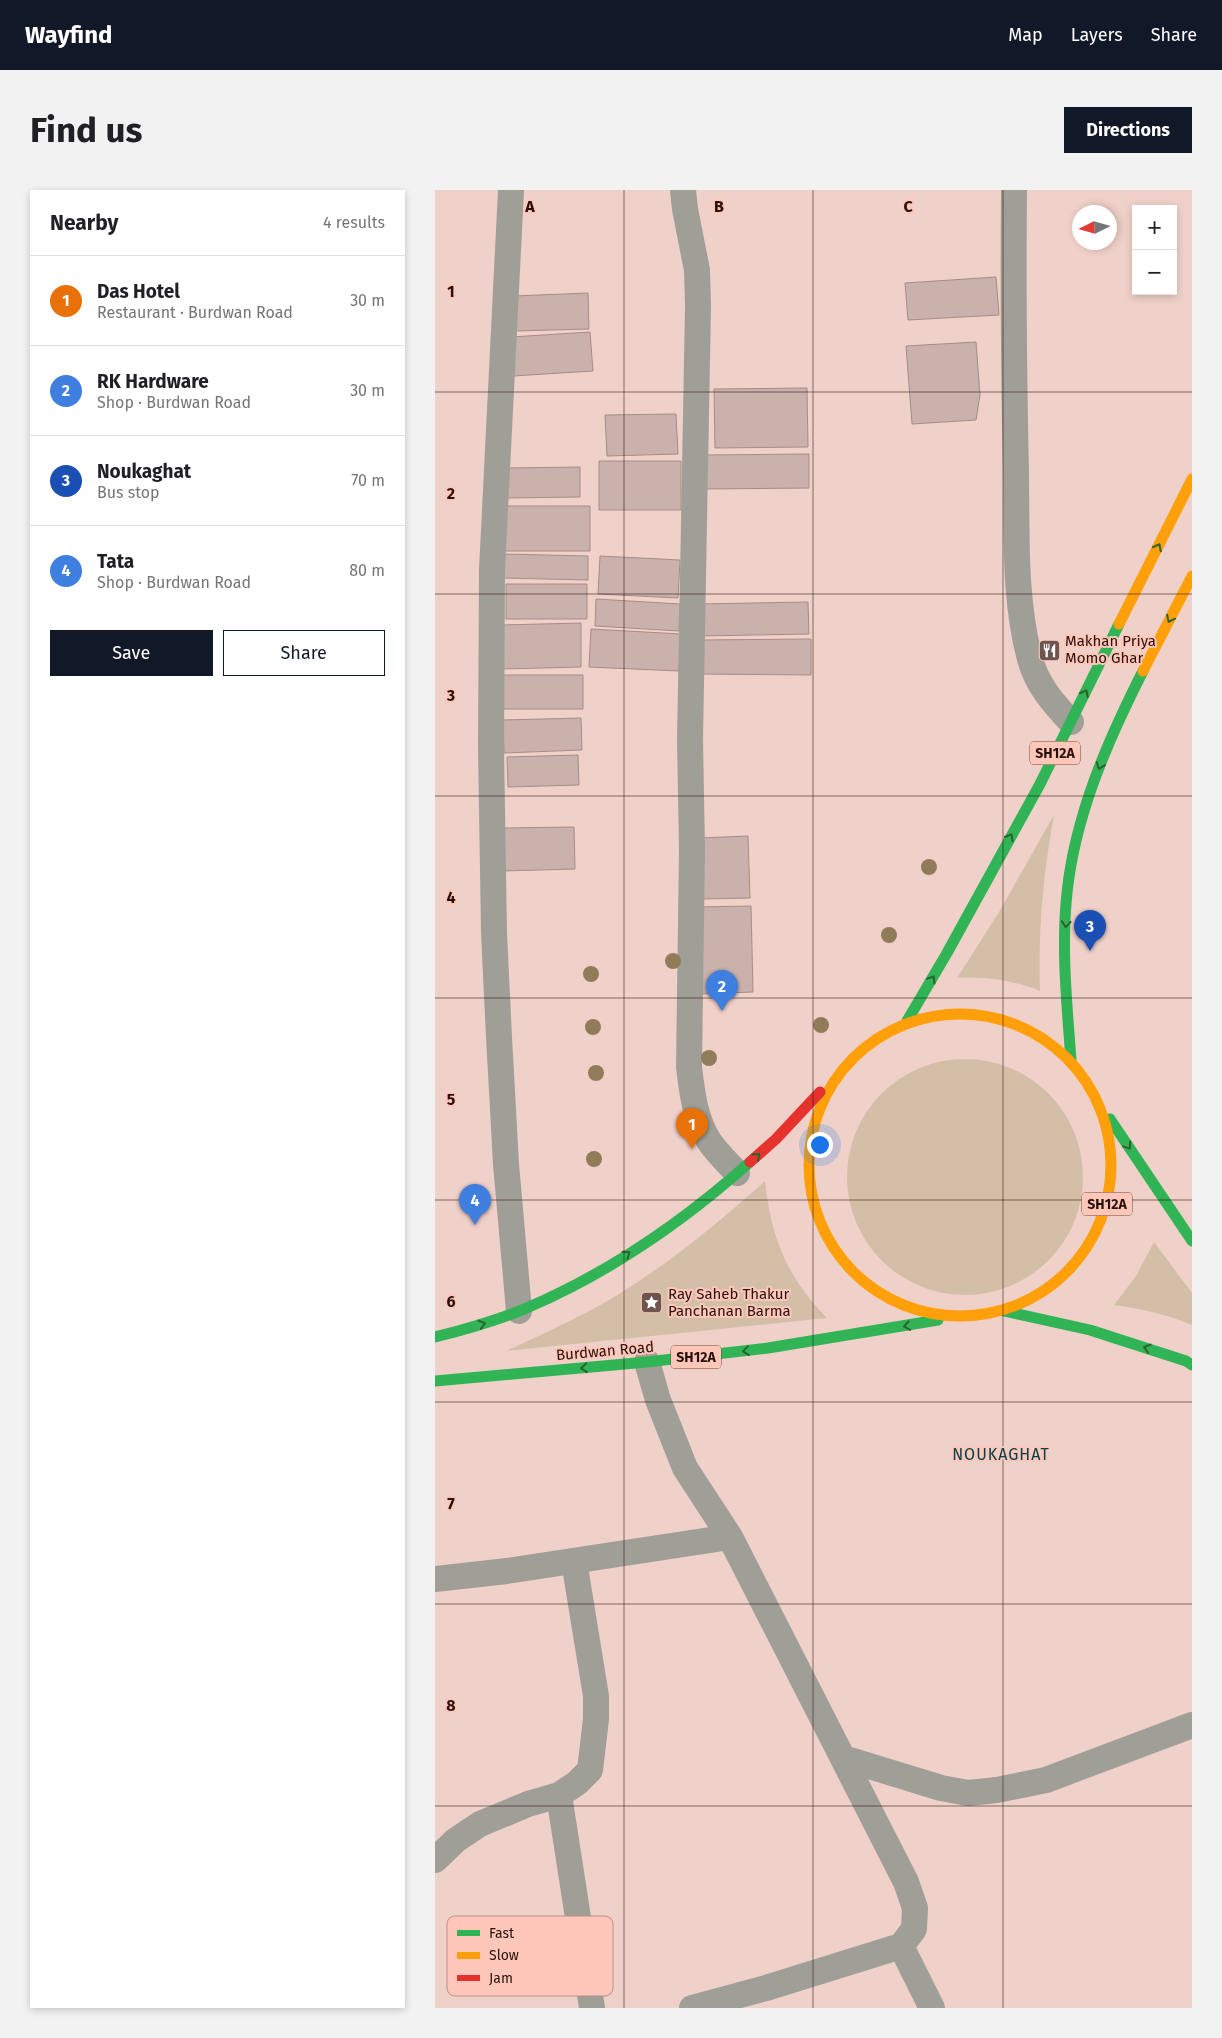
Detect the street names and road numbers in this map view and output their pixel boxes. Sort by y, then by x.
road number: SH12A [1030,742,1080,764]
road number: SH12A [1082,1192,1132,1216]
street label: Burdwan Road [555,1338,655,1364]
road number: SH12A [671,1346,721,1368]

